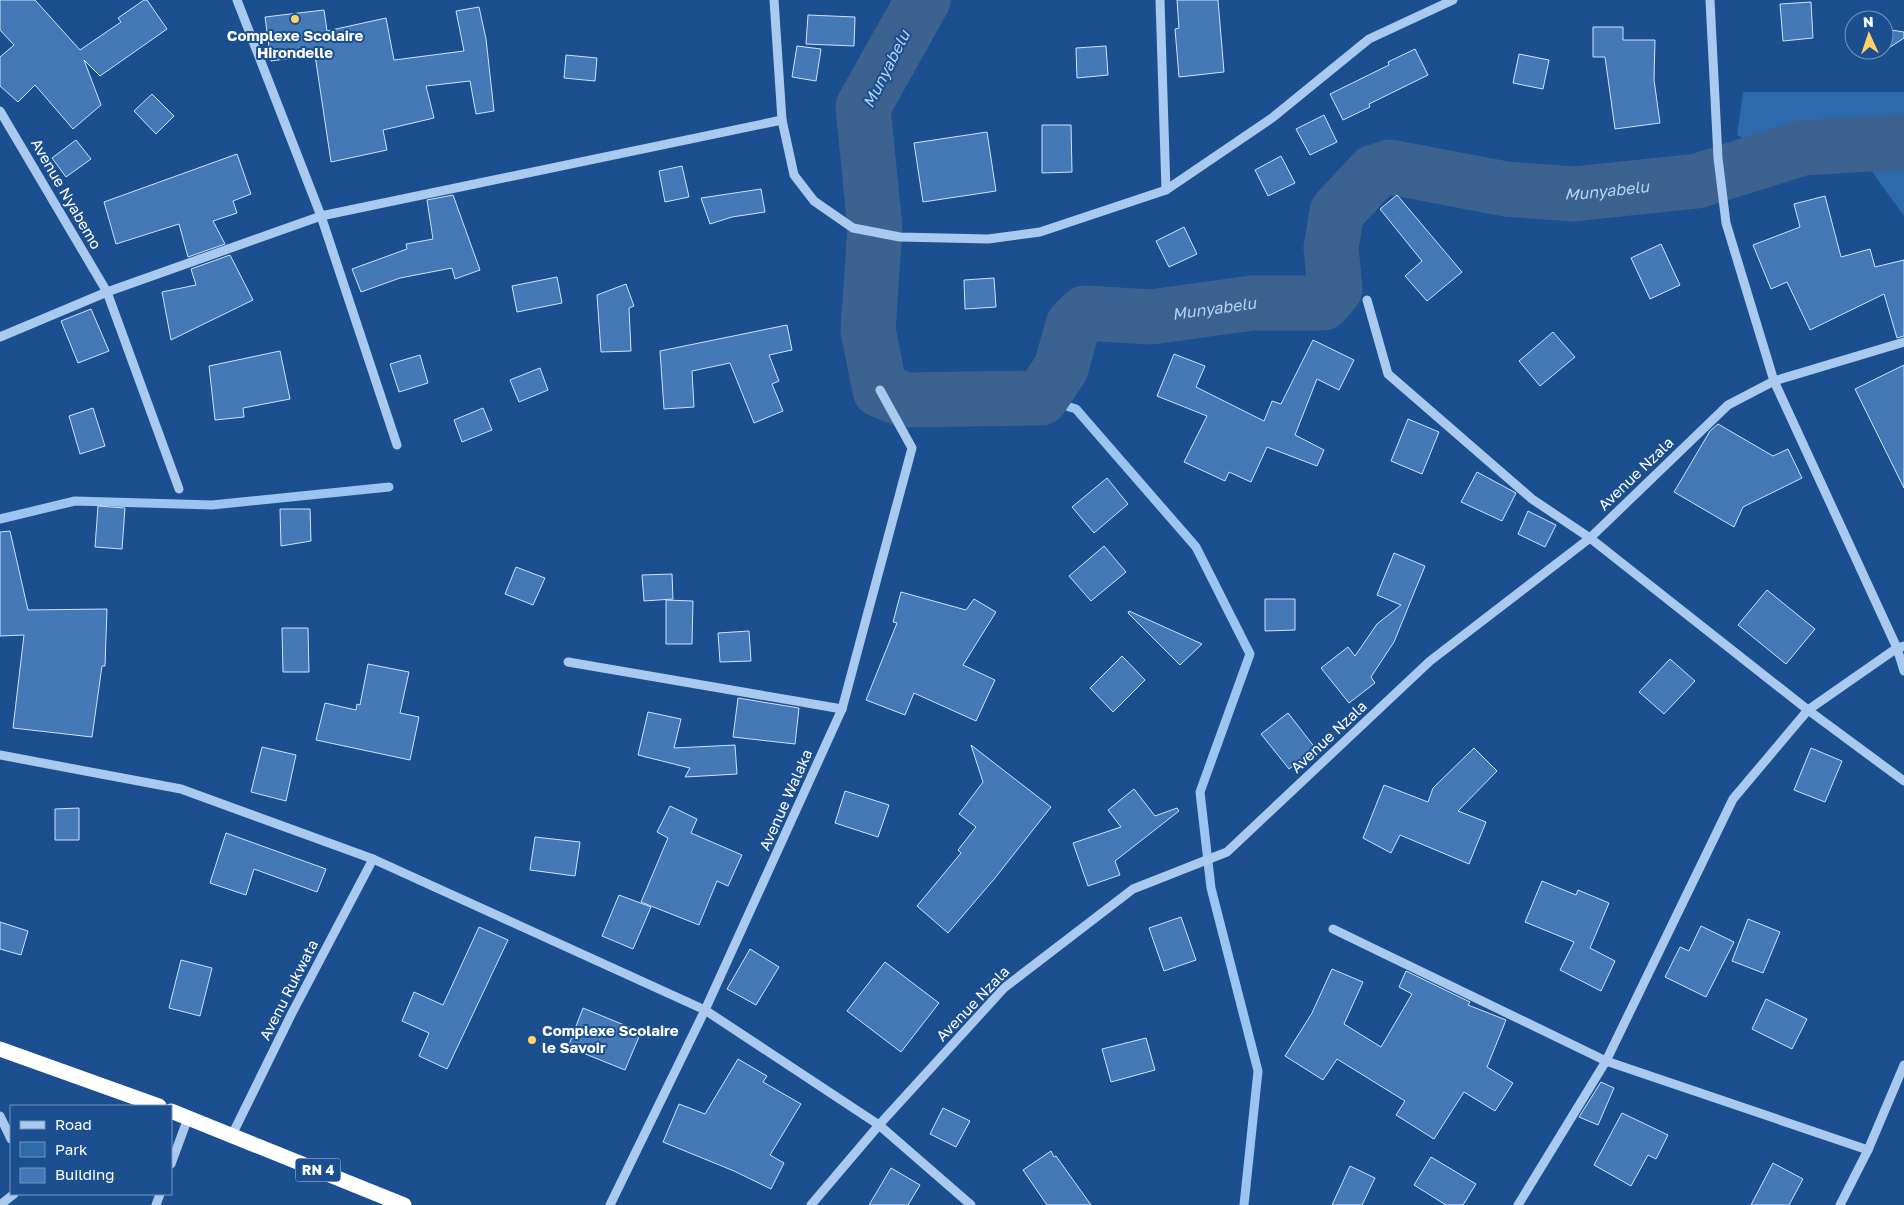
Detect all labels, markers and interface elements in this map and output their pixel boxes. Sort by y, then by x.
north arrow [1844,10,1894,60]
marker: Complexe Scolaire Hirondelle [289,13,301,25]
text: N [1863,13,1874,30]
place label: Complexe Scolaire Hirondelle [227,26,363,61]
water label: Munyabelu [858,26,915,111]
street label: Avenue Nyabemo [28,135,106,252]
water label: Munyabelu [1564,176,1651,204]
water label: Munyabelu [1171,292,1258,324]
street label: Avenue Nzala [1594,433,1677,514]
street label: Avenue Nzala [1287,696,1370,776]
street label: Avenue Walaka [755,746,815,853]
street label: Avenu Rukwata [255,936,321,1043]
street label: Avenue Nzala [932,962,1013,1045]
place label: Complexe Scolaire le Savoir [542,1021,679,1056]
marker: Complexe Scolaire le Savoir [526,1034,538,1046]
legend [10,1105,172,1195]
text: Road [55,1115,92,1133]
text: Park [55,1140,88,1158]
road number: RN 4 [296,1158,340,1182]
text: Building [55,1165,115,1183]

